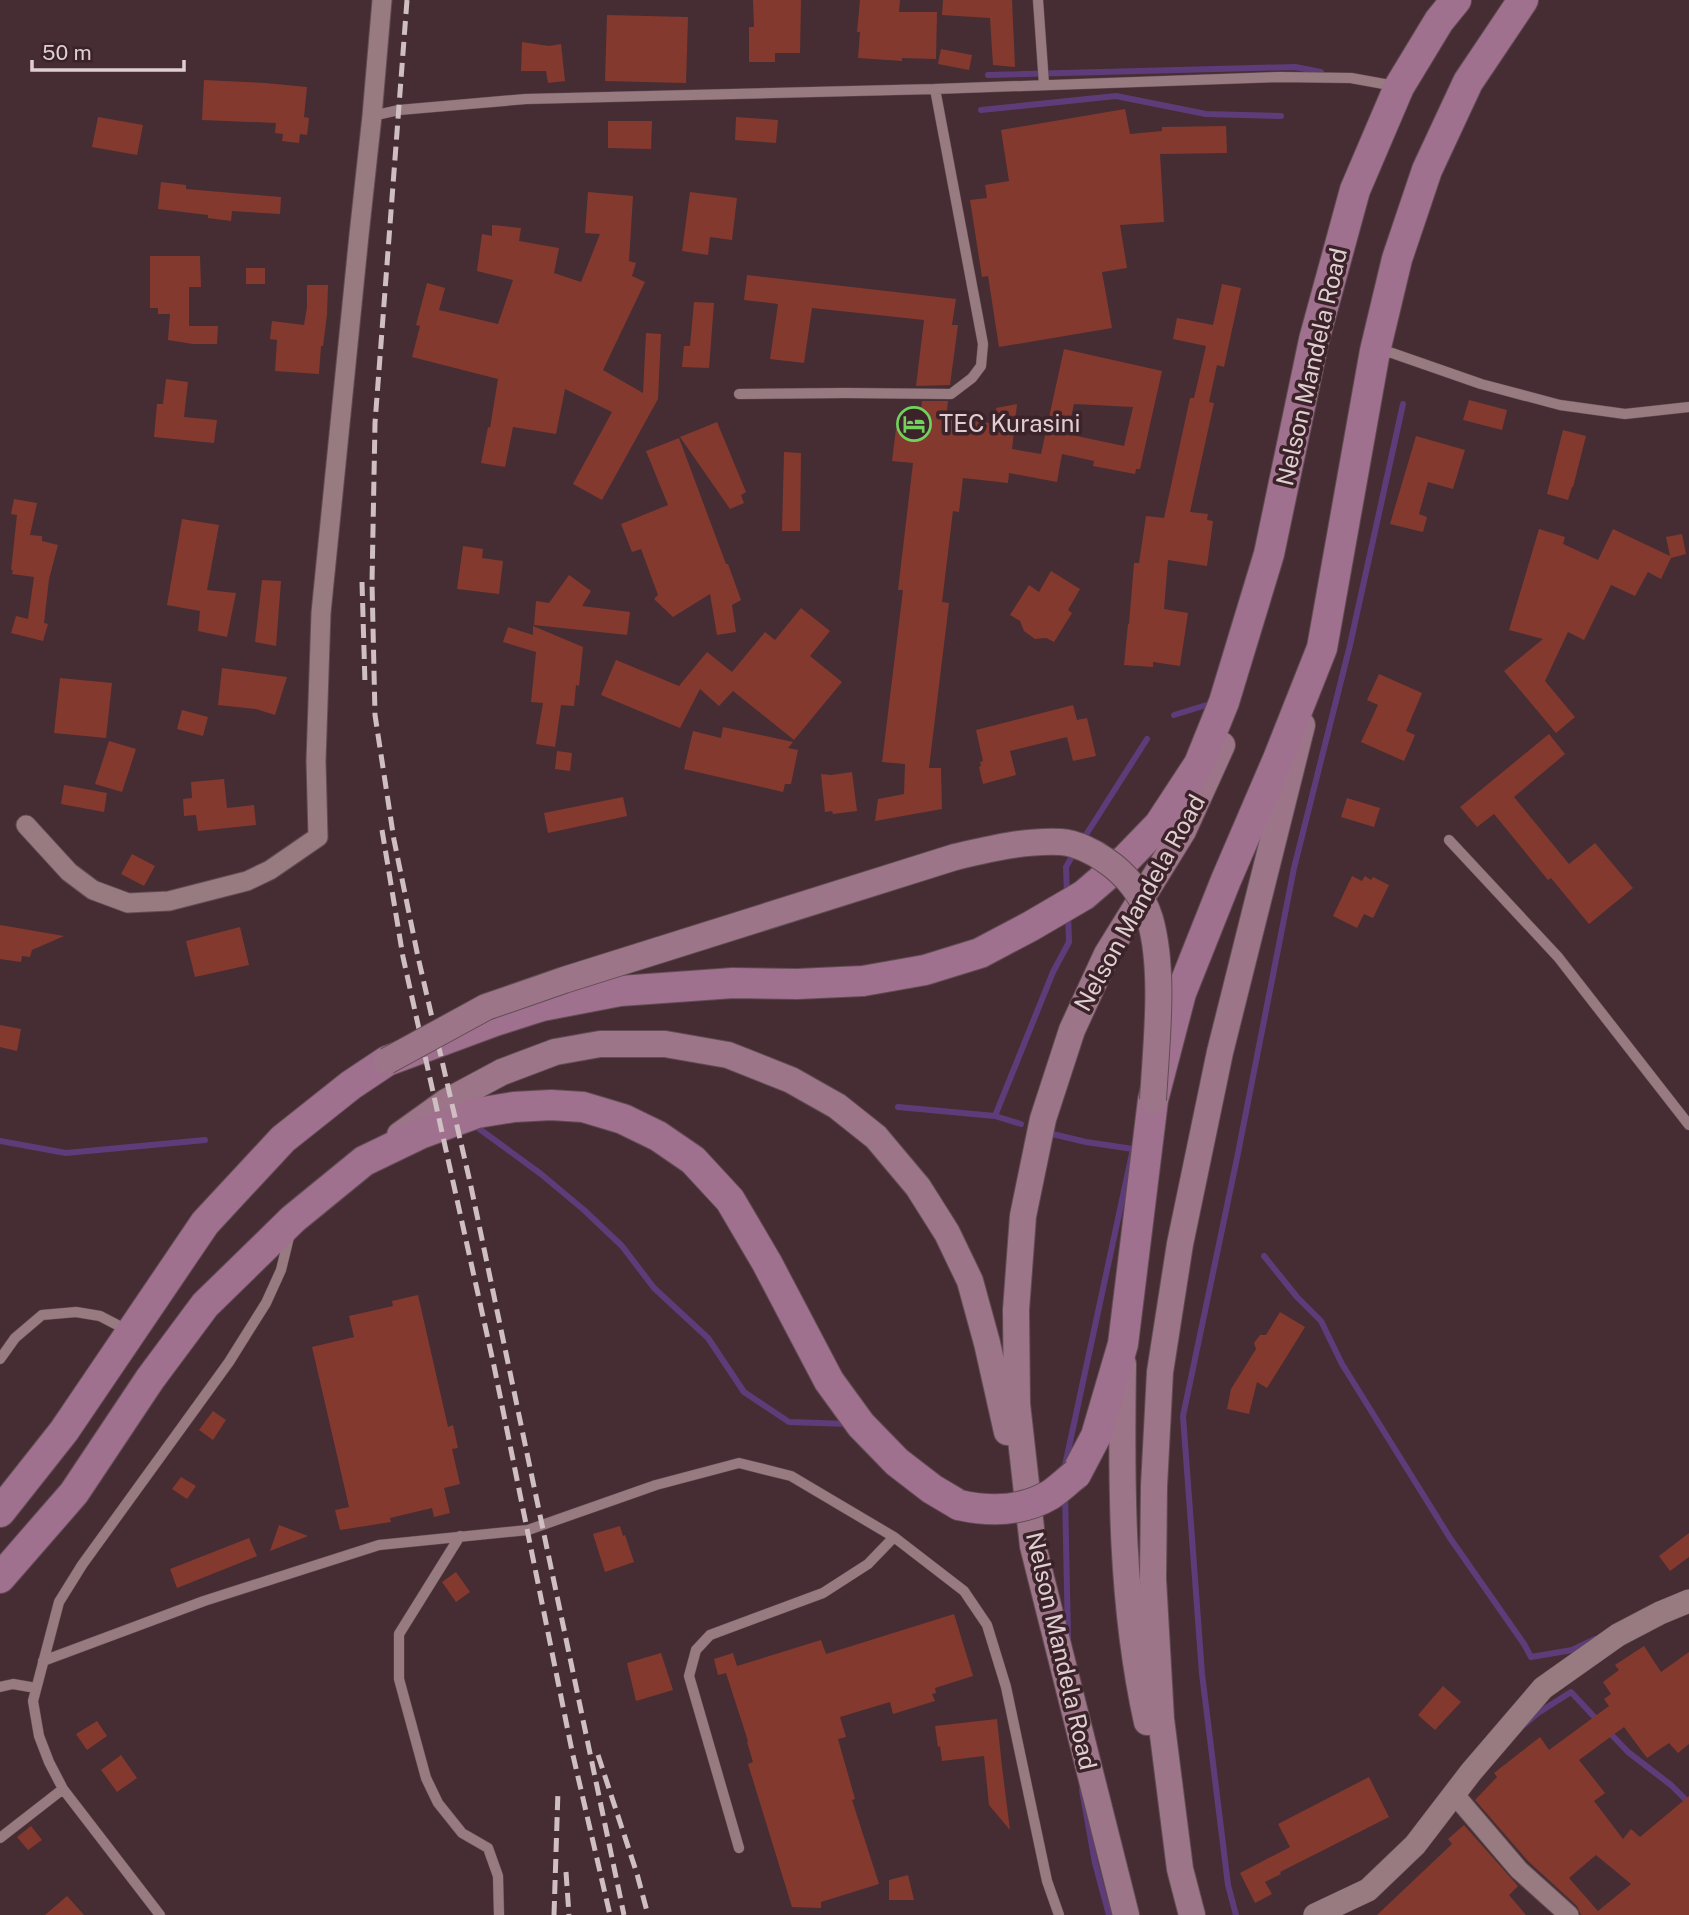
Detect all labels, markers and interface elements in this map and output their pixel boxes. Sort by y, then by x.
scale bar [32,28,184,72]
text: 50 m [42,40,92,65]
street label: Nelson Mandela Road [1270,245,1352,488]
hotel icon: TEC Kurasini [895,405,933,443]
place label: TEC Kurasini [939,409,1080,437]
street label: Nelson Mandela Road [1068,789,1210,1016]
street label: Nelson Mandela Road [1021,1529,1103,1772]

